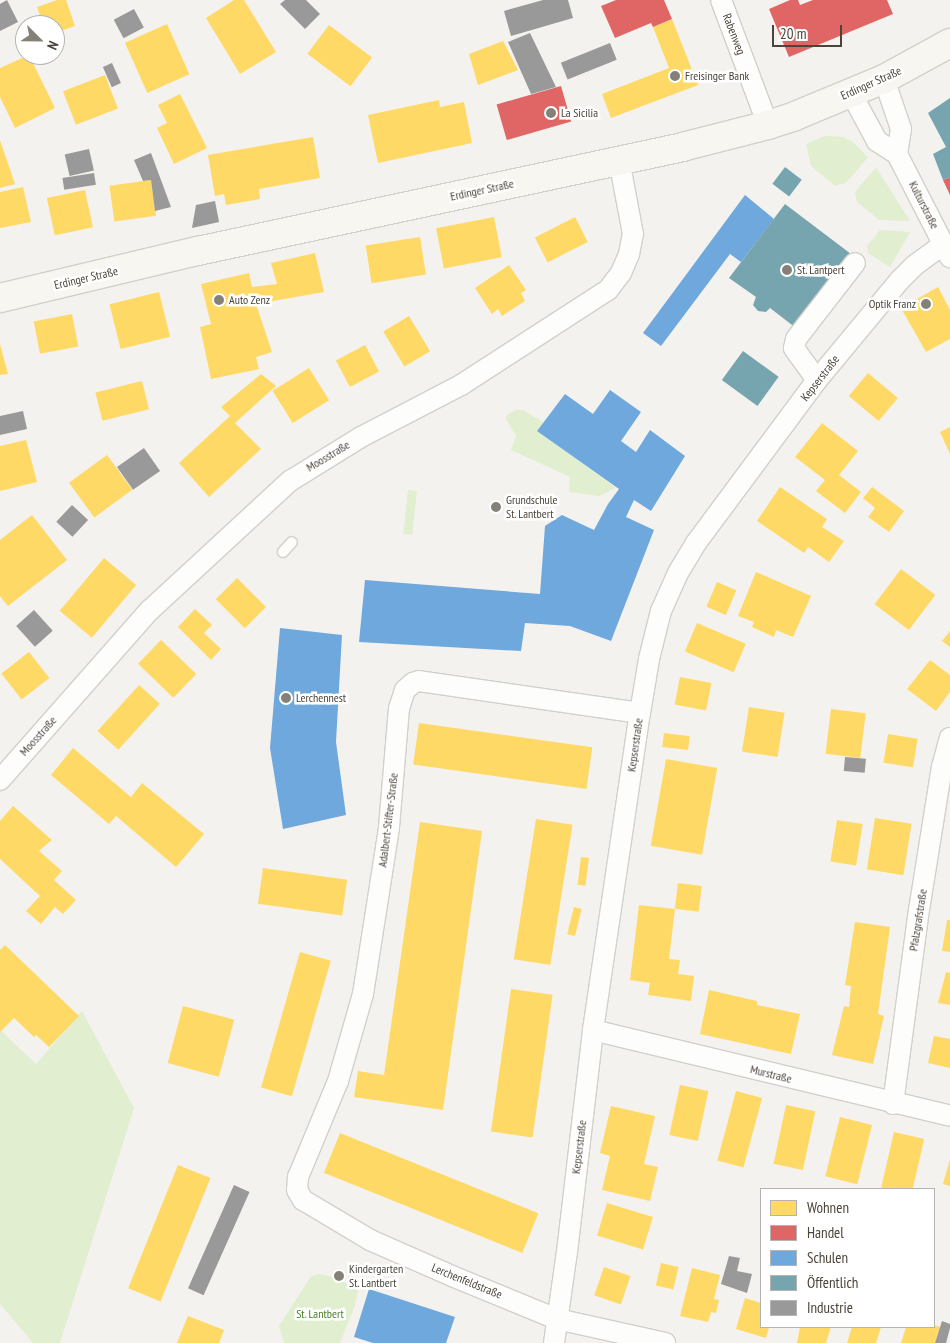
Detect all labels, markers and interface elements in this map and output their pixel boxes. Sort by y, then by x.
street label: Rabenweg [720,11,748,57]
north arrow [15,15,65,65]
scale bar [775,15,845,47]
text: 20 m [780,24,806,43]
text: N [43,38,63,52]
street label: Erdinger Straße [838,63,904,103]
place label: Freisinger Bank [685,69,749,83]
marker: Freisinger Bank [669,70,681,82]
place label: La Sicilia [561,106,598,120]
marker: La Sicilia [545,107,557,119]
street label: Erdinger Straße [449,176,515,204]
street label: Kulturstraße [906,179,942,231]
place label: St. Lantpert [797,263,845,277]
street label: Erdinger Straße [53,264,119,292]
marker: St. Lantpert [781,264,793,276]
place label: Auto Zenz [229,293,270,307]
marker: Auto Zenz [213,294,225,306]
place label: Optik Franz [868,297,916,311]
marker: Optik Franz [920,298,932,310]
street label: Kepserstraße [798,352,842,404]
street label: Moosstraße [304,437,352,475]
place label: Grundschule St. Lantbert [506,493,557,521]
marker: Grundschule St. Lantbert [490,501,502,513]
place label: Lerchennest [296,691,346,705]
marker: Lerchennest [280,692,292,704]
street label: Moosstraße [16,713,60,759]
street label: Kepserstraße [624,717,646,773]
street label: Adalbert-Stifter-Straße [375,772,401,868]
street label: Pfalzgrafstraße [906,888,930,952]
street label: Murstraße [749,1062,793,1086]
street label: Kepserstraße [569,1119,589,1175]
legend [760,1188,935,1328]
text: Wohnen [807,1198,849,1217]
text: Handel [807,1223,844,1242]
text: Schulen [807,1248,848,1267]
street label: Lerchenfeldstraße [430,1260,504,1302]
place label: Kindergarten St. Lantbert [349,1262,403,1290]
marker: Kindergarten St. Lantbert [333,1270,345,1282]
text: Öffentlich [807,1273,858,1292]
text: Industrie [807,1298,853,1317]
park label: St. Lantbert [296,1307,344,1321]

